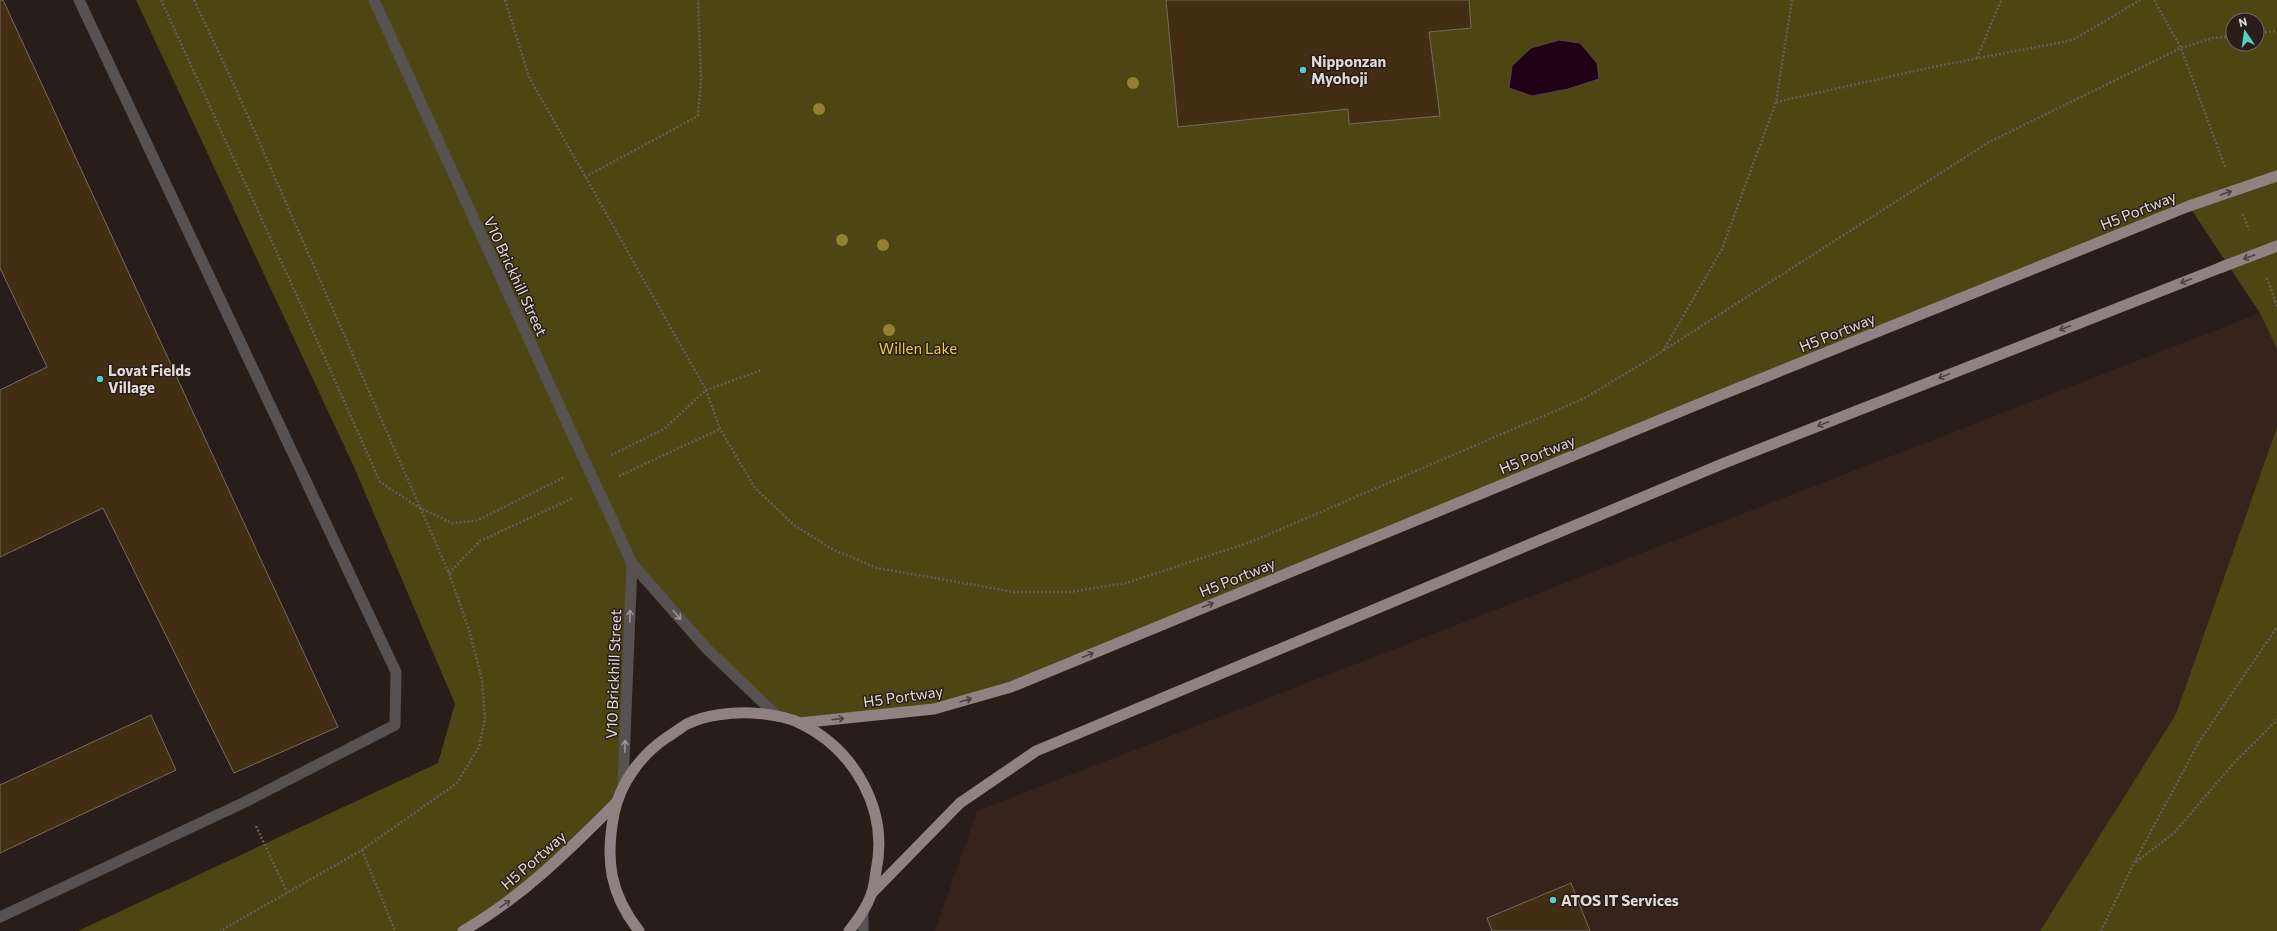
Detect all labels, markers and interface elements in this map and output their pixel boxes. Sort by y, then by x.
north arrow [2225,12,2265,52]
text: N [2237,15,2248,29]
place label: Nipponzan Myohoji [1311,52,1386,87]
marker: Nipponzan Myohoji [1298,65,1308,75]
street label: H5 Portway [2097,187,2179,233]
one-way arrow [2220,189,2233,196]
street label: V10 Brickhill Street [480,213,552,339]
one-way arrow [2244,253,2256,261]
one-way arrow [2180,278,2192,285]
street label: H5 Portway [1796,309,1878,355]
one-way arrow [2059,325,2071,333]
park label: Willen Lake [879,339,957,357]
place label: Lovat Fields Village [108,361,191,396]
one-way arrow [1938,372,1950,380]
marker: Lovat Fields Village [95,374,105,384]
one-way arrow [1817,420,1829,428]
street label: H5 Portway [1496,431,1578,477]
street label: H5 Portway [1196,554,1278,600]
one-way arrow [1202,601,1214,609]
street label: V10 Brickhill Street [602,609,624,739]
one-way arrow [627,610,634,623]
one-way arrow [672,610,681,620]
one-way arrow [1082,651,1094,658]
street label: H5 Portway [862,681,944,710]
one-way arrow [960,696,973,703]
one-way arrow [831,715,844,723]
one-way arrow [621,740,629,753]
street label: H5 Portway [497,827,569,893]
place label: ATOS IT Services [1561,891,1679,909]
marker: ATOS IT Services [1548,895,1558,905]
one-way arrow [499,900,510,908]

